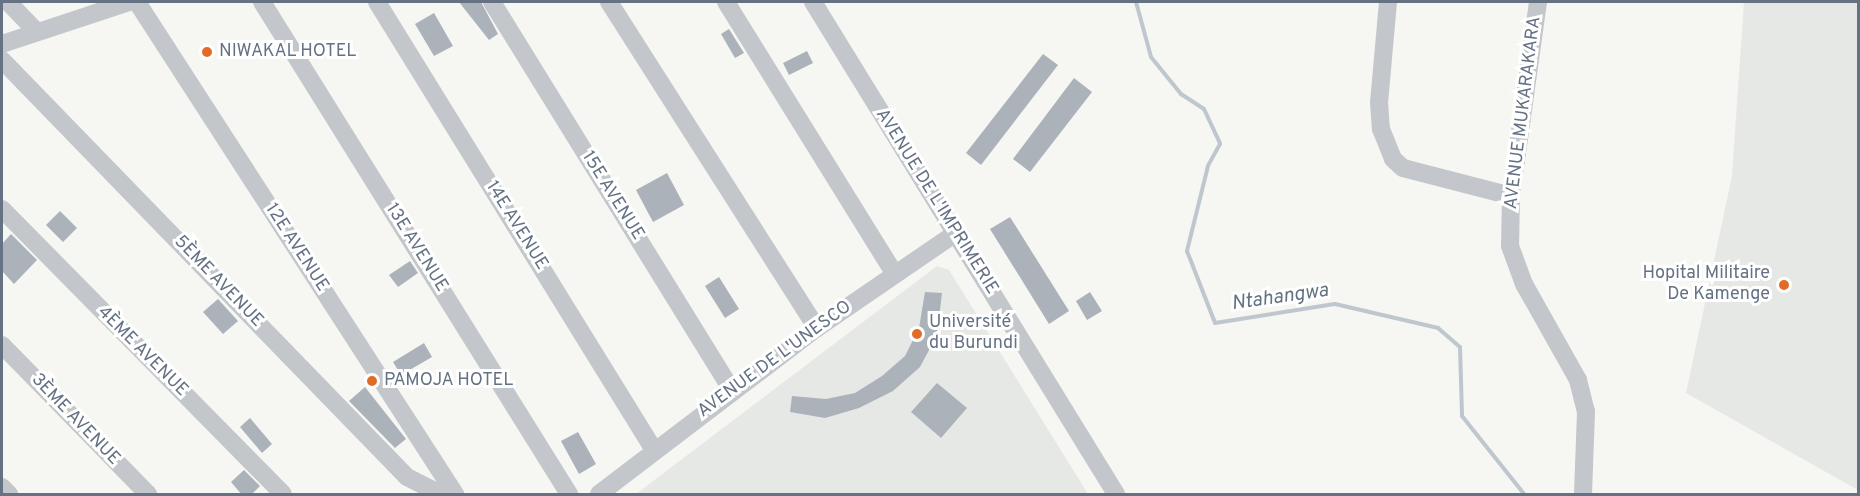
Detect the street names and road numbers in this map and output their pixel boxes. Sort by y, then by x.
street label: AVENUE MUKARAKARA [1501,15,1547,211]
street label: AVENUE DE L'IMPRIMERIE [870,105,1002,299]
street label: 15E AVENUE [576,147,648,245]
street label: 14E AVENUE [480,177,552,275]
street label: 13E AVENUE [380,199,452,297]
street label: 12E AVENUE [259,200,333,296]
street label: 5ÈME AVENUE [169,231,267,333]
street label: AVENUE DE L'UNESCO [694,297,856,423]
street label: 4ÈME AVENUE [92,302,192,402]
street label: 3ÈME AVENUE [26,370,124,470]

